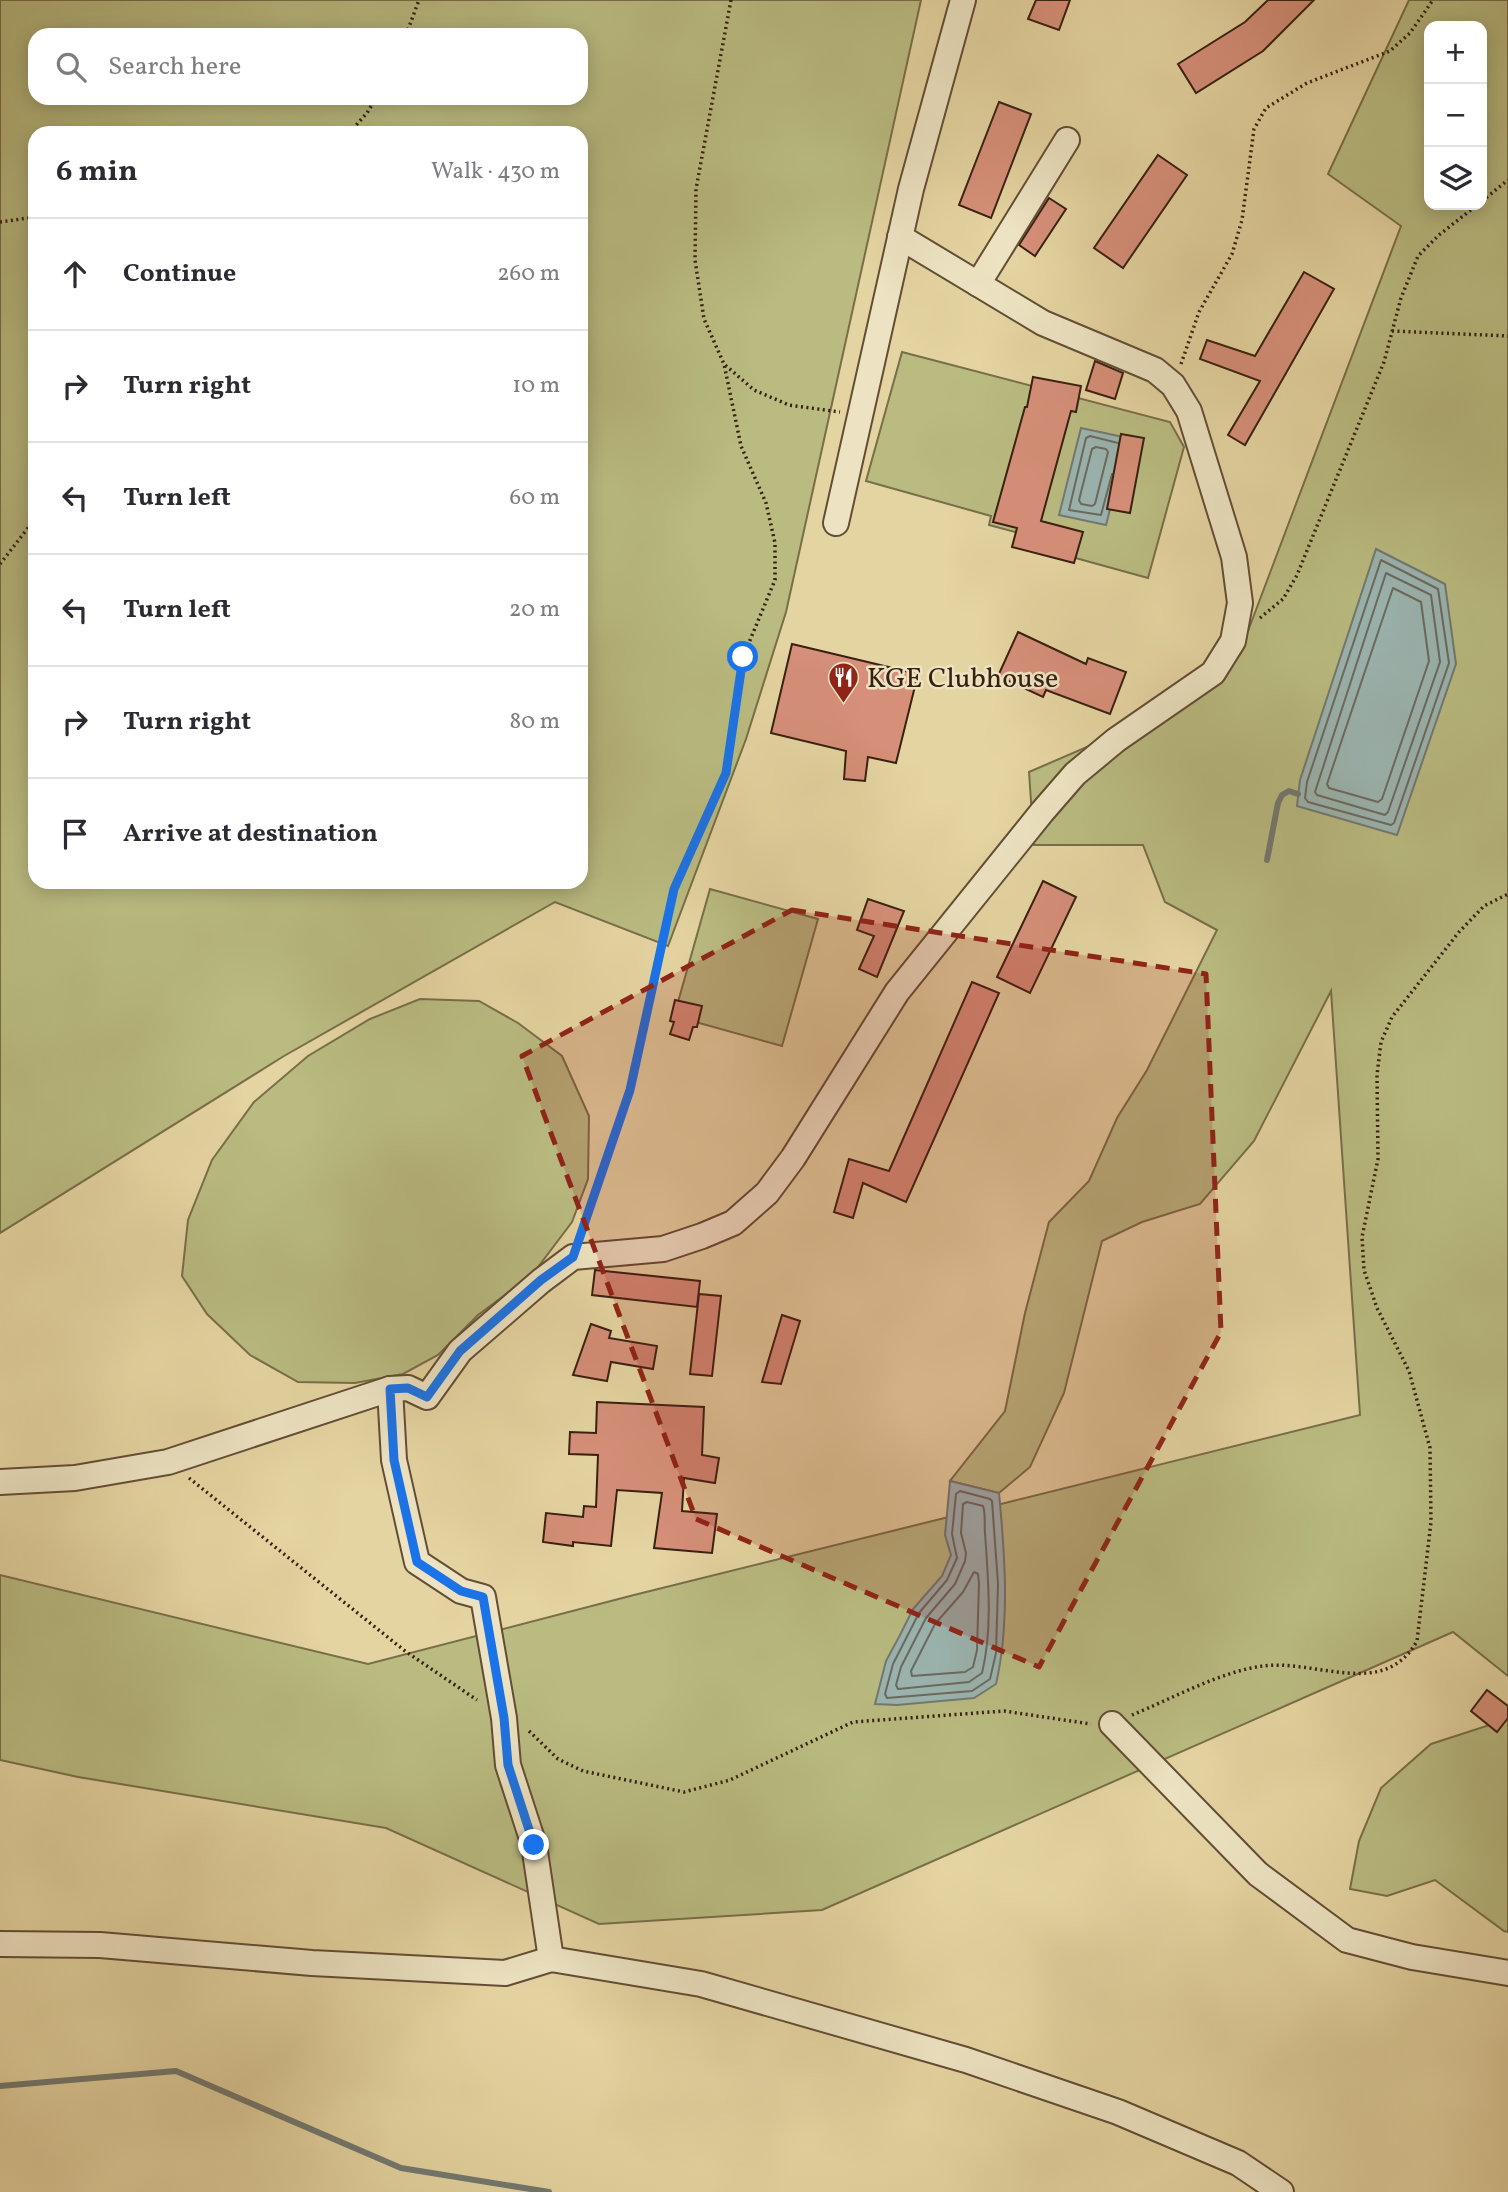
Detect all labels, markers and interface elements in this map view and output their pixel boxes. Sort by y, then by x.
map controls [1424,21,1487,210]
button: + [1424,21,1487,84]
search box [28,28,588,105]
icon: search [52,48,90,86]
text: Search here [108,49,241,85]
button: − [1424,84,1487,147]
button: layers [1424,147,1487,210]
text: 6 min [56,151,138,193]
text: Walk · 430 m [431,156,560,188]
icon: ahead [56,255,94,293]
text: Continue [123,256,236,292]
text: 260 m [497,258,560,290]
icon: right [56,367,94,405]
text: Turn right [123,368,251,404]
text: 10 m [512,370,560,402]
icon: left [56,479,94,517]
text: Turn left [123,480,231,516]
text: 60 m [510,482,560,514]
icon: left [56,591,94,629]
text: Turn left [123,592,231,628]
text: 20 m [509,594,560,626]
route start [727,641,758,672]
restaurant icon: KGE Clubhouse [827,660,861,704]
place label: KGE Clubhouse [867,660,1058,699]
icon: right [56,703,94,741]
text: Turn right [123,704,251,740]
text: 80 m [510,706,560,738]
icon: arrive [56,815,94,853]
text: Arrive at destination [123,816,378,852]
route end [518,1829,549,1860]

